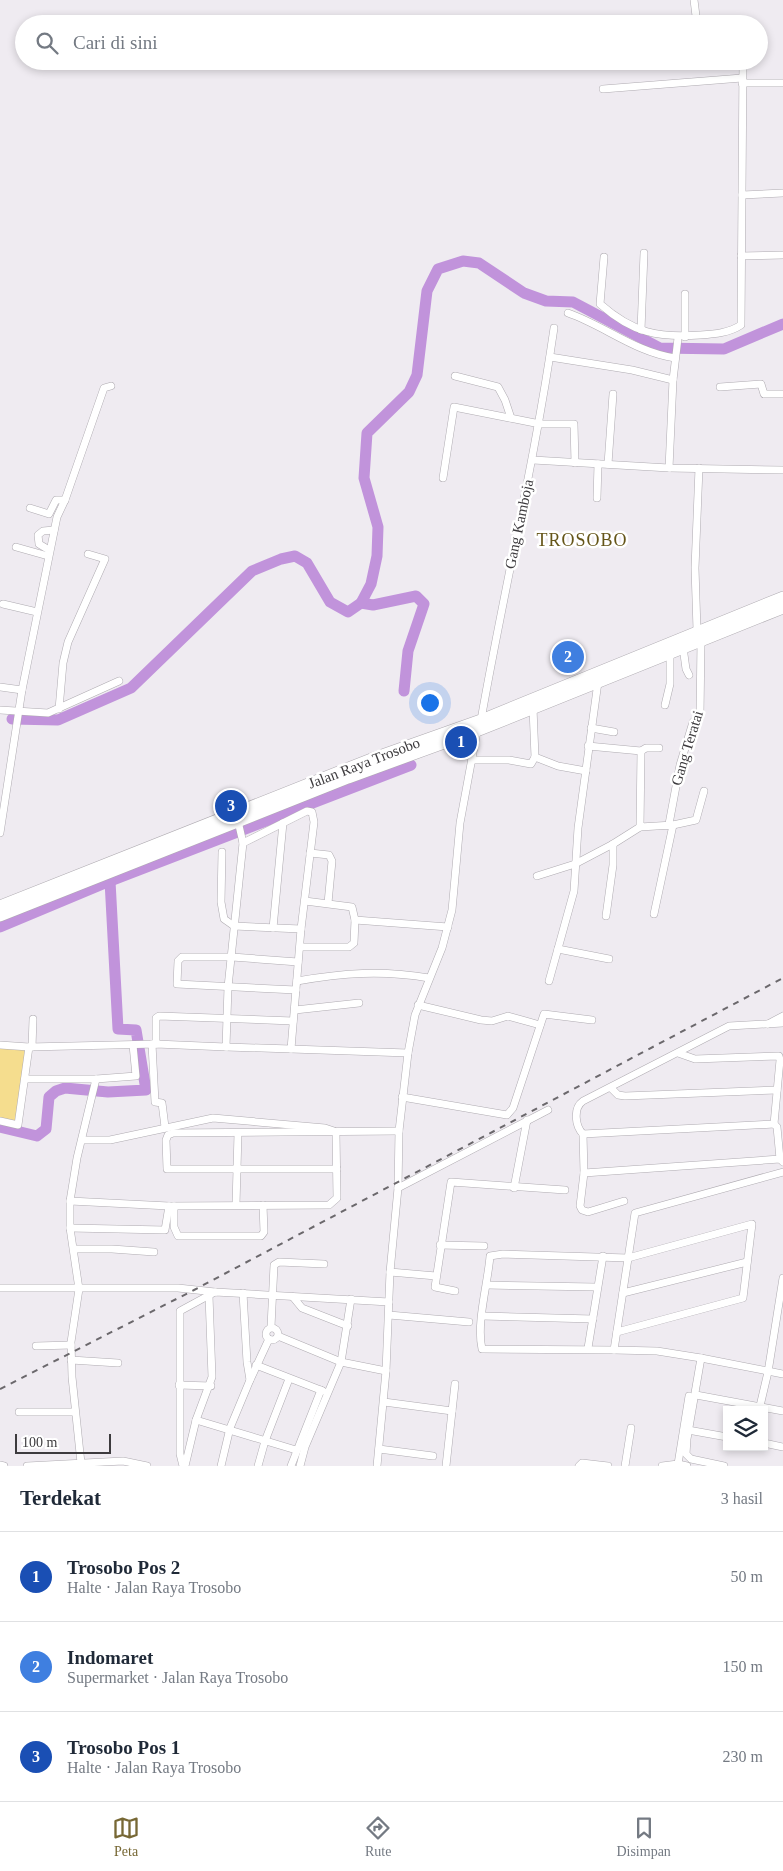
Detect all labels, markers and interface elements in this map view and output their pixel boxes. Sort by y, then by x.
search box [15,15,768,70]
icon: search [33,29,61,57]
text: Cari di sini [73,32,157,53]
street label: Gang Kamboja [502,477,536,570]
district label: TROSOBO [536,530,628,550]
pin: 2 [552,638,584,676]
your location [417,690,443,716]
street label: Gang Teratai [668,709,706,787]
pin: 1 [445,723,477,761]
street label: Jalan Raya Trosobo [306,734,422,792]
pin: 3 [215,787,247,825]
map controls [723,1406,768,1451]
button: layers [723,1406,768,1451]
scale bar [15,1431,111,1454]
text: 100 m [22,1435,57,1450]
text: Terdekat [20,1486,101,1510]
text: 3 hasil [721,1490,763,1507]
text: Trosobo Pos 2 [67,1557,180,1578]
text: 1 [32,1568,40,1585]
text: 50 m [731,1568,763,1585]
text: Halte · Jalan Raya Trosobo [67,1579,241,1596]
text: Indomaret [67,1647,153,1668]
text: 2 [32,1658,40,1675]
text: 150 m [723,1658,763,1675]
text: Supermarket · Jalan Raya Trosobo [67,1669,288,1686]
text: Trosobo Pos 1 [67,1737,180,1758]
text: 3 [32,1748,40,1765]
text: 230 m [723,1748,763,1765]
text: Halte · Jalan Raya Trosobo [67,1759,241,1776]
tab: Peta [112,1814,140,1860]
tab: Rute [364,1814,392,1860]
tab: Disimpan [616,1814,671,1860]

